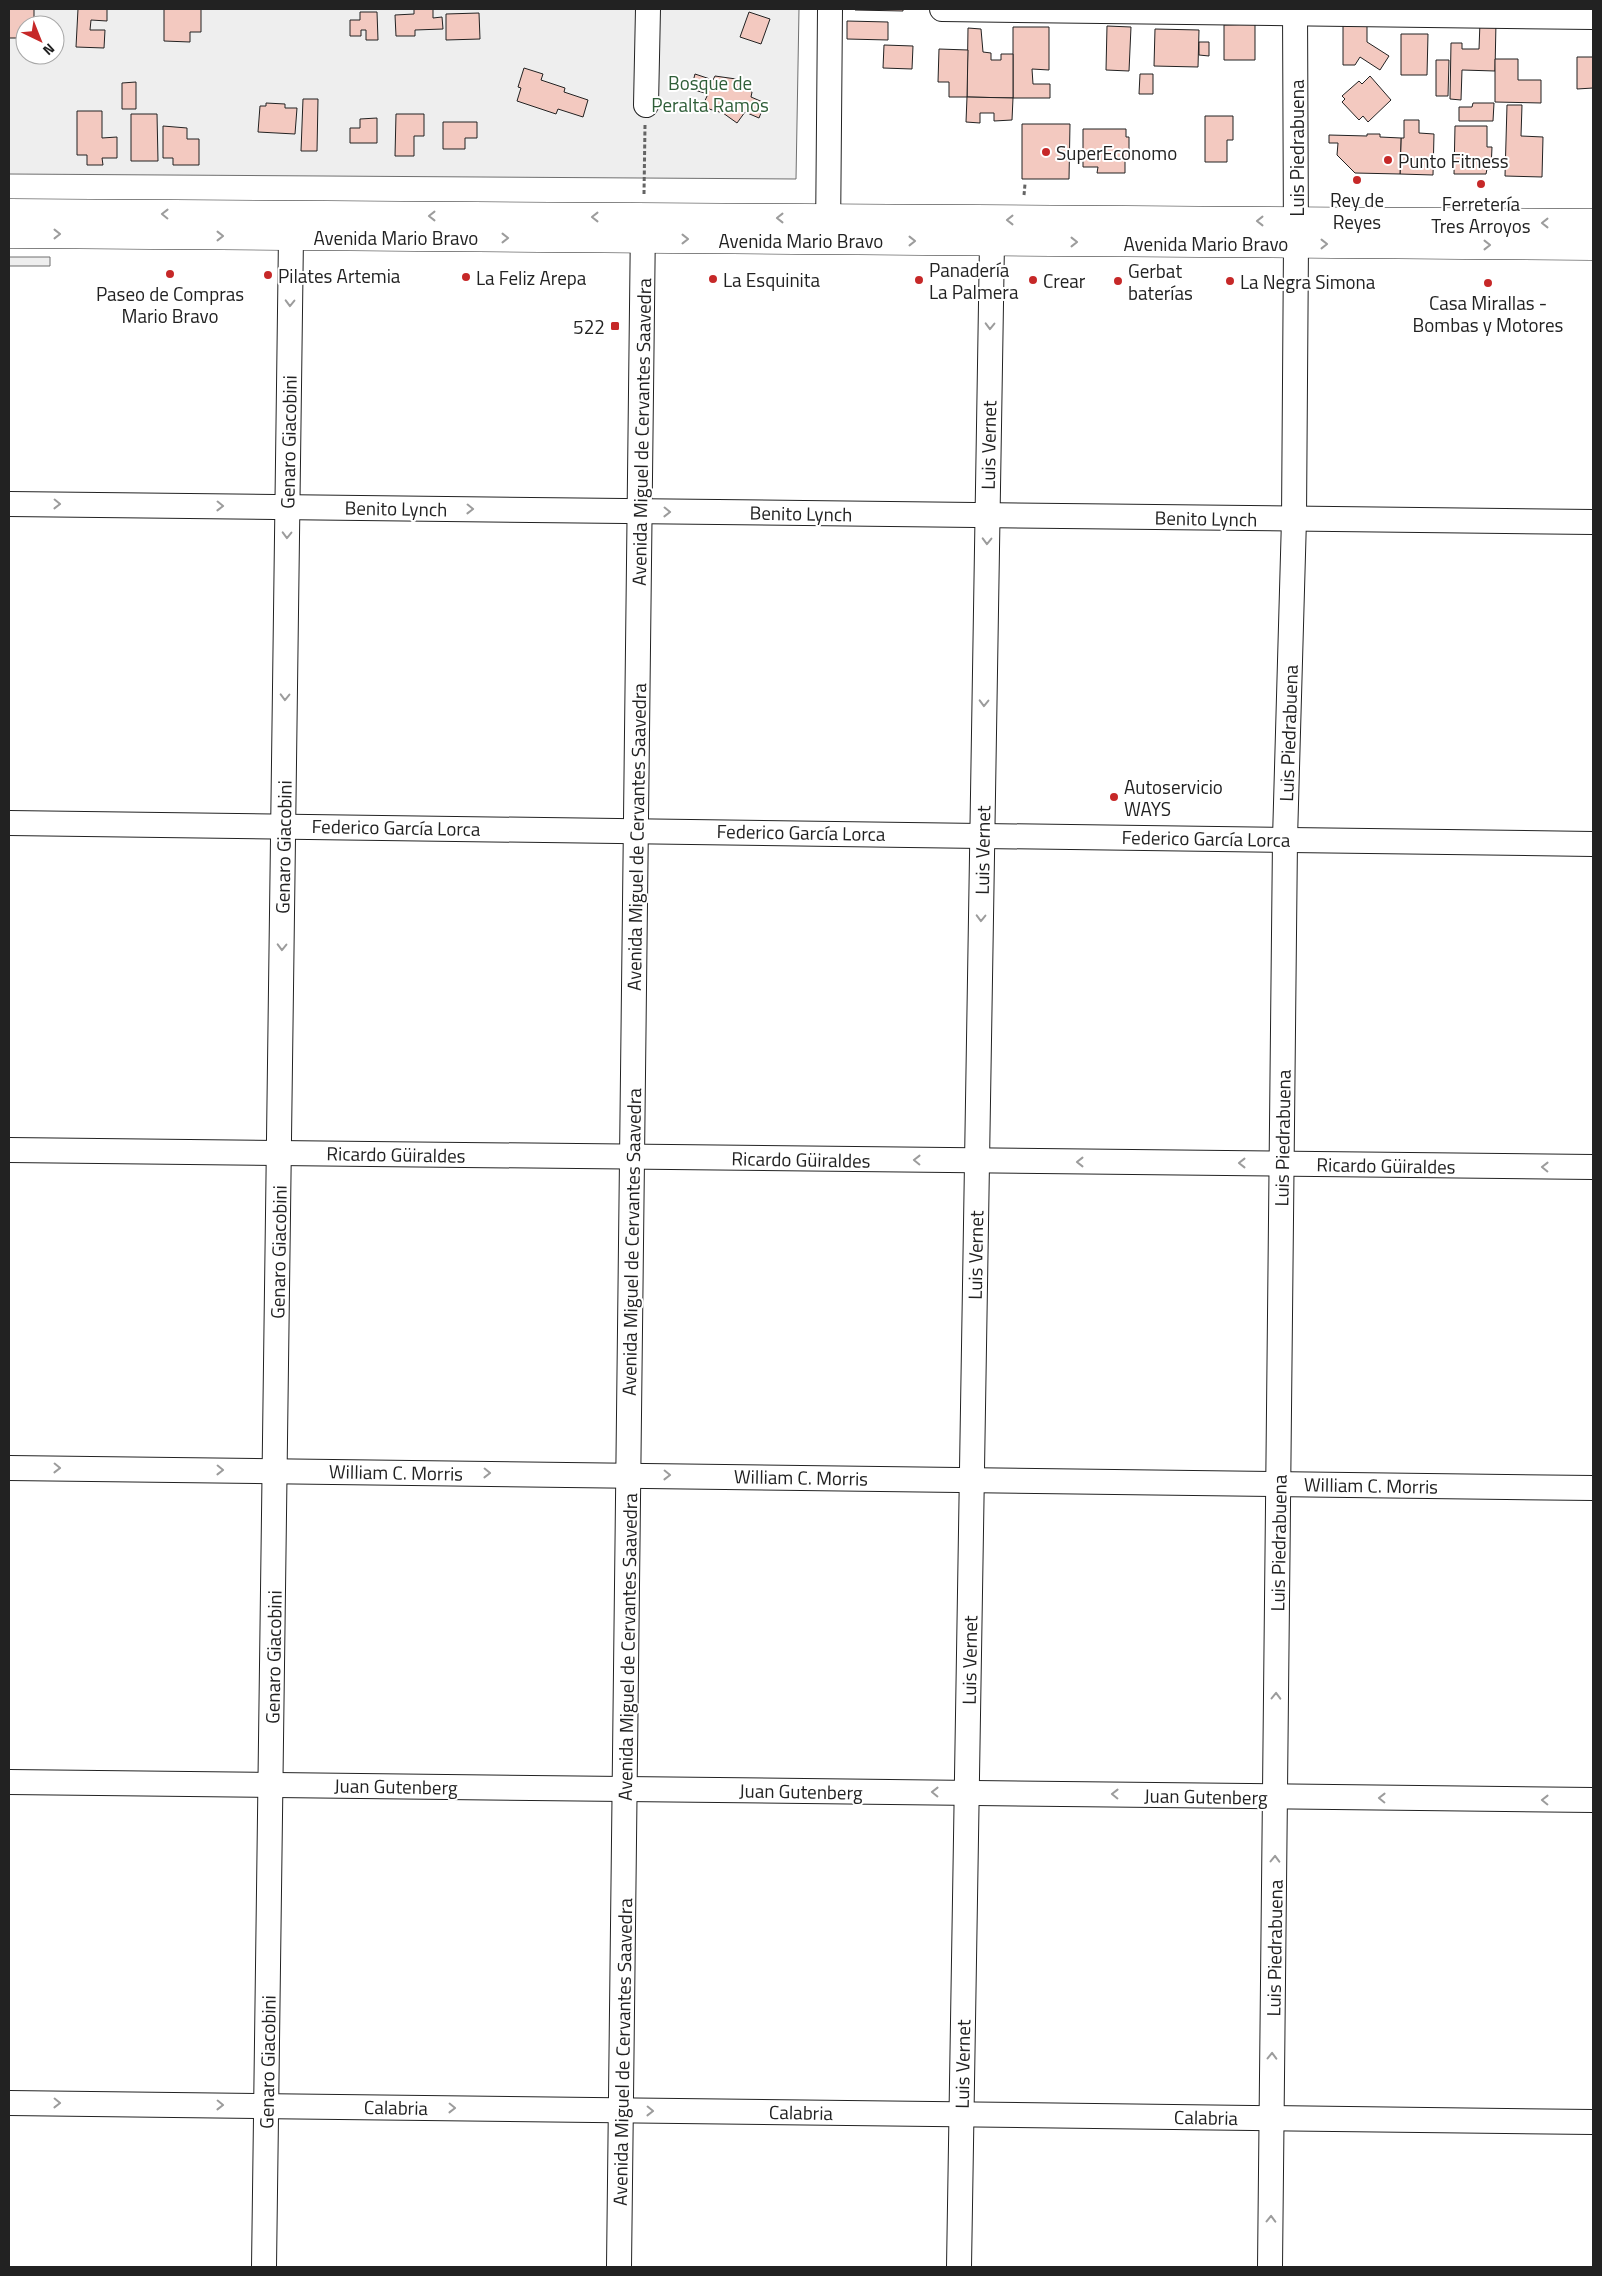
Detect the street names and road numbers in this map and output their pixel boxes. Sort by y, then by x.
street label: Luis Piedrabuena [1282,79,1311,216]
street label: Avenida Mario Bravo [314,223,478,252]
street label: Avenida Mario Bravo [719,226,883,255]
street label: Avenida Mario Bravo [1124,229,1288,258]
street label: Avenida Miguel de Cervantes Saavedra [624,277,658,586]
street label: Genaro Giacobini [272,375,304,509]
street label: Luis Vernet [973,400,1003,490]
street label: Benito Lynch [344,493,448,523]
street label: Benito Lynch [749,498,853,528]
street label: Benito Lynch [1154,503,1258,533]
street label: Luis Piedrabuena [1271,664,1305,802]
street label: Avenida Miguel de Cervantes Saavedra [619,682,653,991]
street label: Genaro Giacobini [267,780,299,914]
street label: Luis Vernet [967,805,997,895]
street label: Federico García Lorca [311,811,481,843]
street label: Federico García Lorca [716,816,886,848]
street label: Federico García Lorca [1121,822,1291,854]
street label: Luis Piedrabuena [1266,1069,1298,1207]
street label: Avenida Miguel de Cervantes Saavedra [614,1087,648,1396]
street label: Ricardo Güiraldes [326,1138,466,1170]
street label: Ricardo Güiraldes [731,1143,871,1175]
street label: Ricardo Güiraldes [1316,1149,1456,1181]
street label: Genaro Giacobini [262,1185,294,1319]
street label: Luis Vernet [960,1210,990,1300]
street label: William C. Morris [329,1456,463,1488]
street label: William C. Morris [734,1461,868,1493]
street label: William C. Morris [1304,1469,1438,1501]
street label: Luis Piedrabuena [1262,1474,1294,1612]
street label: Avenida Miguel de Cervantes Saavedra [610,1492,644,1801]
street label: Genaro Giacobini [257,1590,289,1724]
street label: Luis Vernet [954,1615,984,1705]
street label: Juan Gutenberg [334,1770,458,1802]
street label: Juan Gutenberg [739,1775,863,1807]
street label: Juan Gutenberg [1144,1780,1268,1812]
street label: Luis Piedrabuena [1258,1879,1290,2017]
street label: Avenida Miguel de Cervantes Saavedra [605,1897,639,2206]
street label: Genaro Giacobini [251,1995,283,2129]
street label: Luis Vernet [947,2019,977,2109]
street label: Calabria [364,2092,429,2122]
street label: Calabria [769,2097,834,2127]
street label: Calabria [1174,2102,1239,2132]

